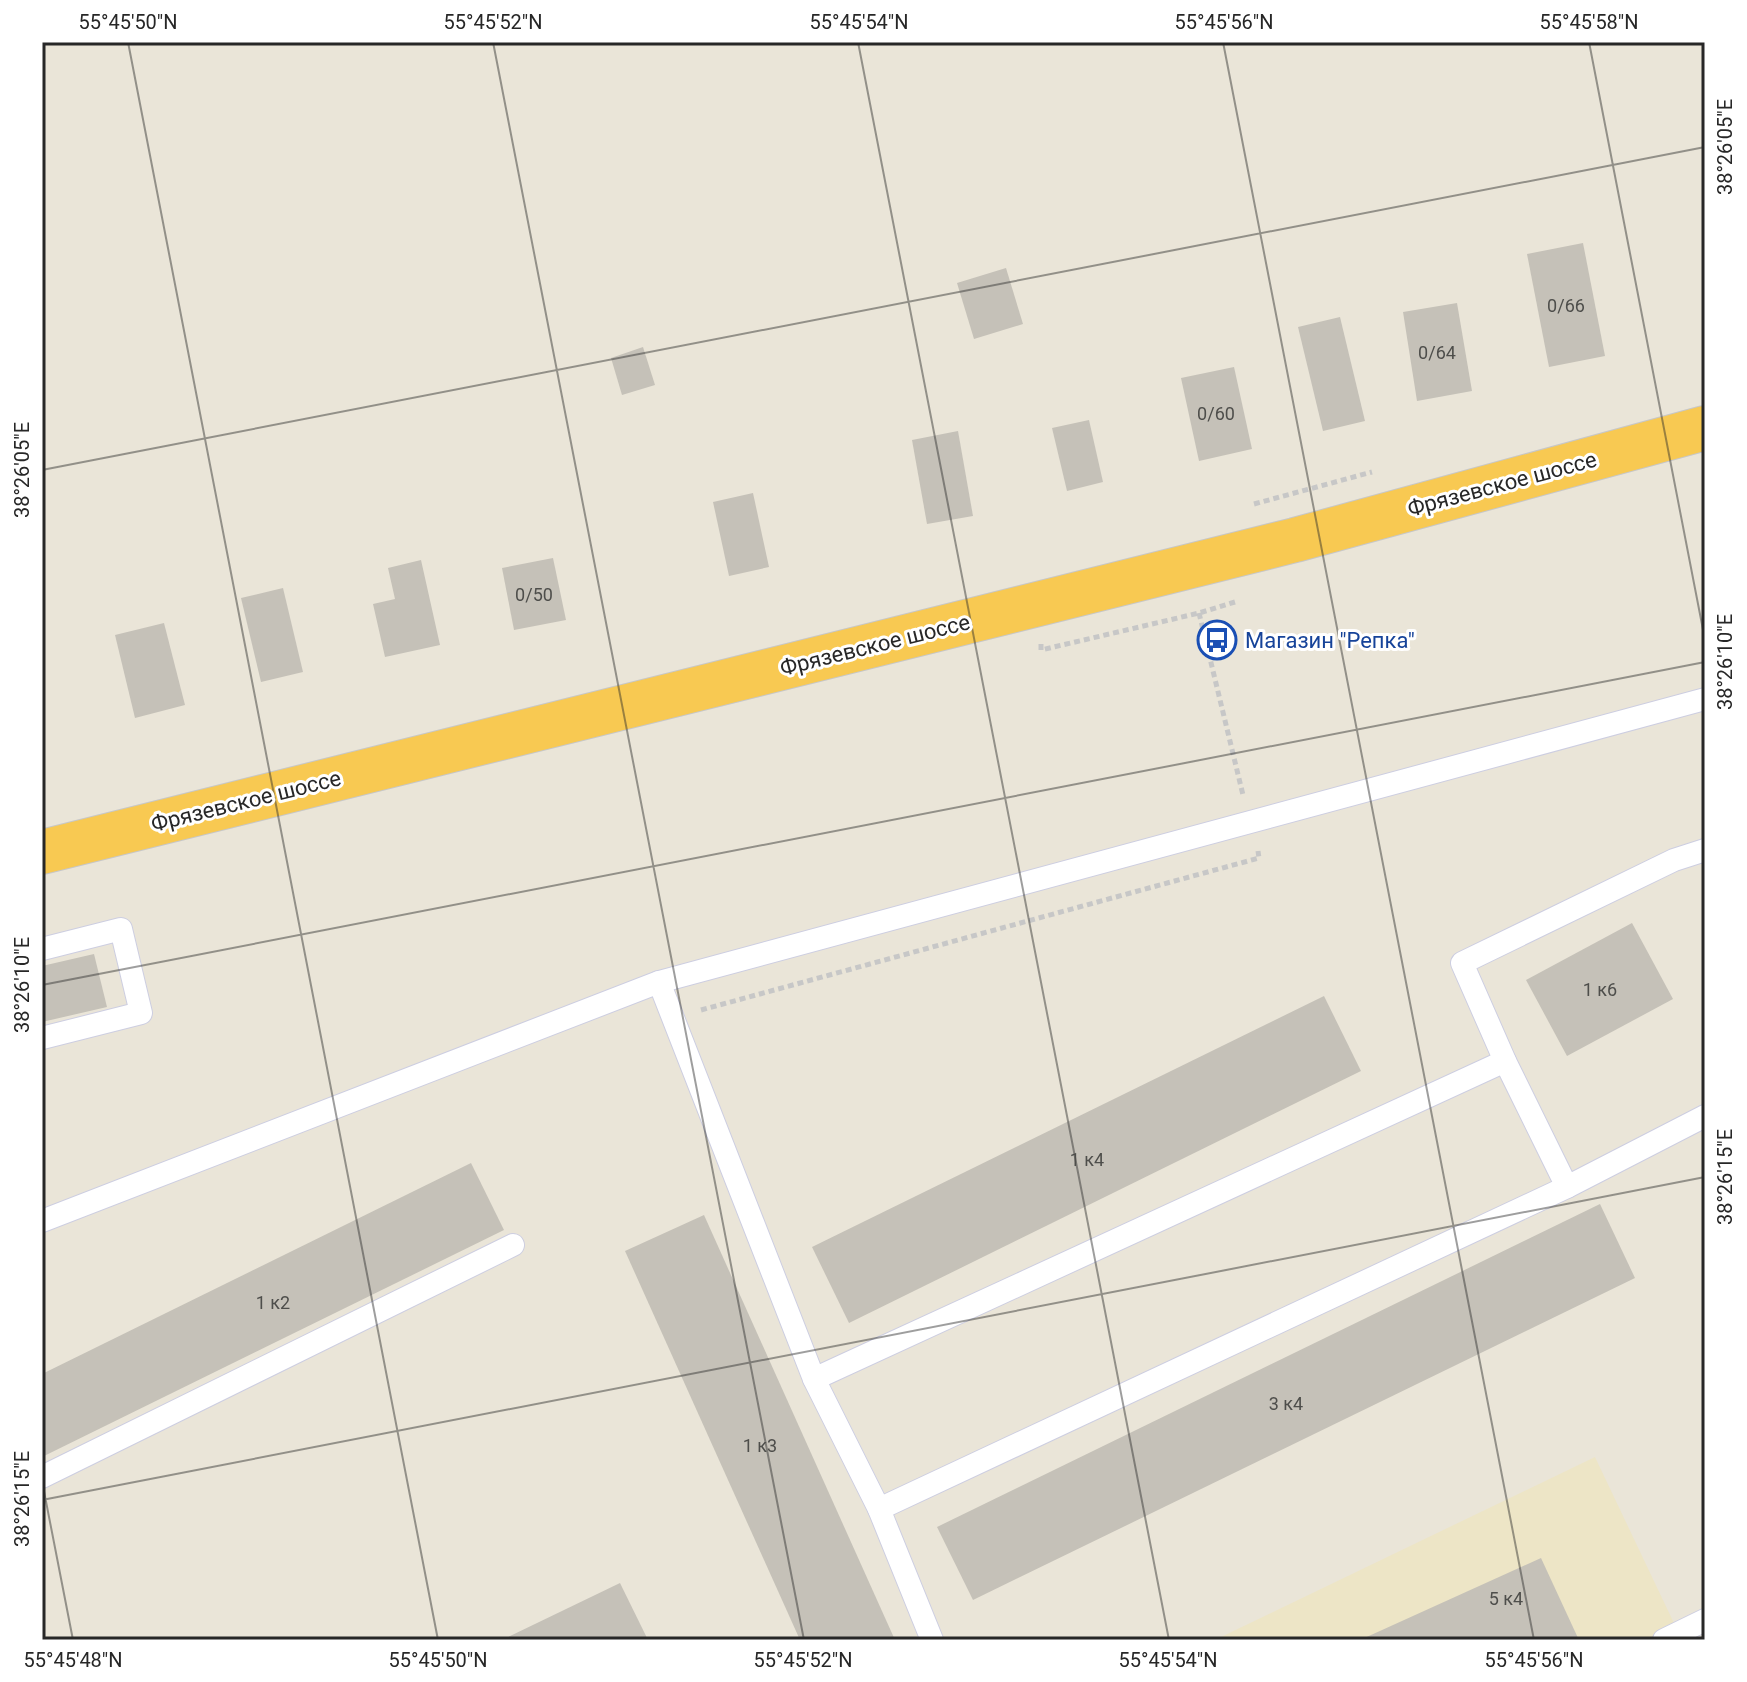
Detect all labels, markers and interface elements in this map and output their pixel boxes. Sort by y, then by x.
text: 55°45'50"N [78,10,178,34]
text: 55°45'52"N [443,10,543,34]
text: 55°45'54"N [809,10,909,34]
text: 55°45'56"N [1174,10,1274,34]
text: 55°45'58"N [1539,10,1639,34]
text: 38°26'05"E [1713,99,1737,195]
house number: 0/66 [1547,295,1585,316]
house number: 0/64 [1418,342,1456,363]
house number: 0/60 [1197,403,1235,424]
text: 38°26'05"E [10,422,34,518]
street label: Фрязевское шоссе [1405,447,1599,521]
house number: 0/50 [515,584,553,605]
street label: Фрязевское шоссе [778,609,972,681]
text: 38°26'10"E [1713,614,1737,710]
bus stop icon: Магазин "Репка" [1196,619,1238,661]
place label: Магазин "Репка" [1245,628,1415,653]
street label: Фрязевское шоссе [149,765,343,837]
text: 38°26'10"E [10,937,34,1033]
house number: 1 к6 [1583,979,1617,1000]
text: 38°26'15"E [1713,1129,1737,1225]
house number: 1 к4 [1070,1149,1104,1170]
house number: 1 к2 [256,1292,290,1313]
house number: 3 к4 [1269,1393,1303,1414]
house number: 1 к3 [743,1435,777,1456]
text: 38°26'15"E [10,1451,34,1547]
house number: 5 к4 [1489,1588,1523,1609]
text: 55°45'48"N [23,1648,123,1672]
text: 55°45'50"N [388,1648,488,1672]
text: 55°45'52"N [753,1648,853,1672]
text: 55°45'54"N [1118,1648,1218,1672]
text: 55°45'56"N [1484,1648,1584,1672]

